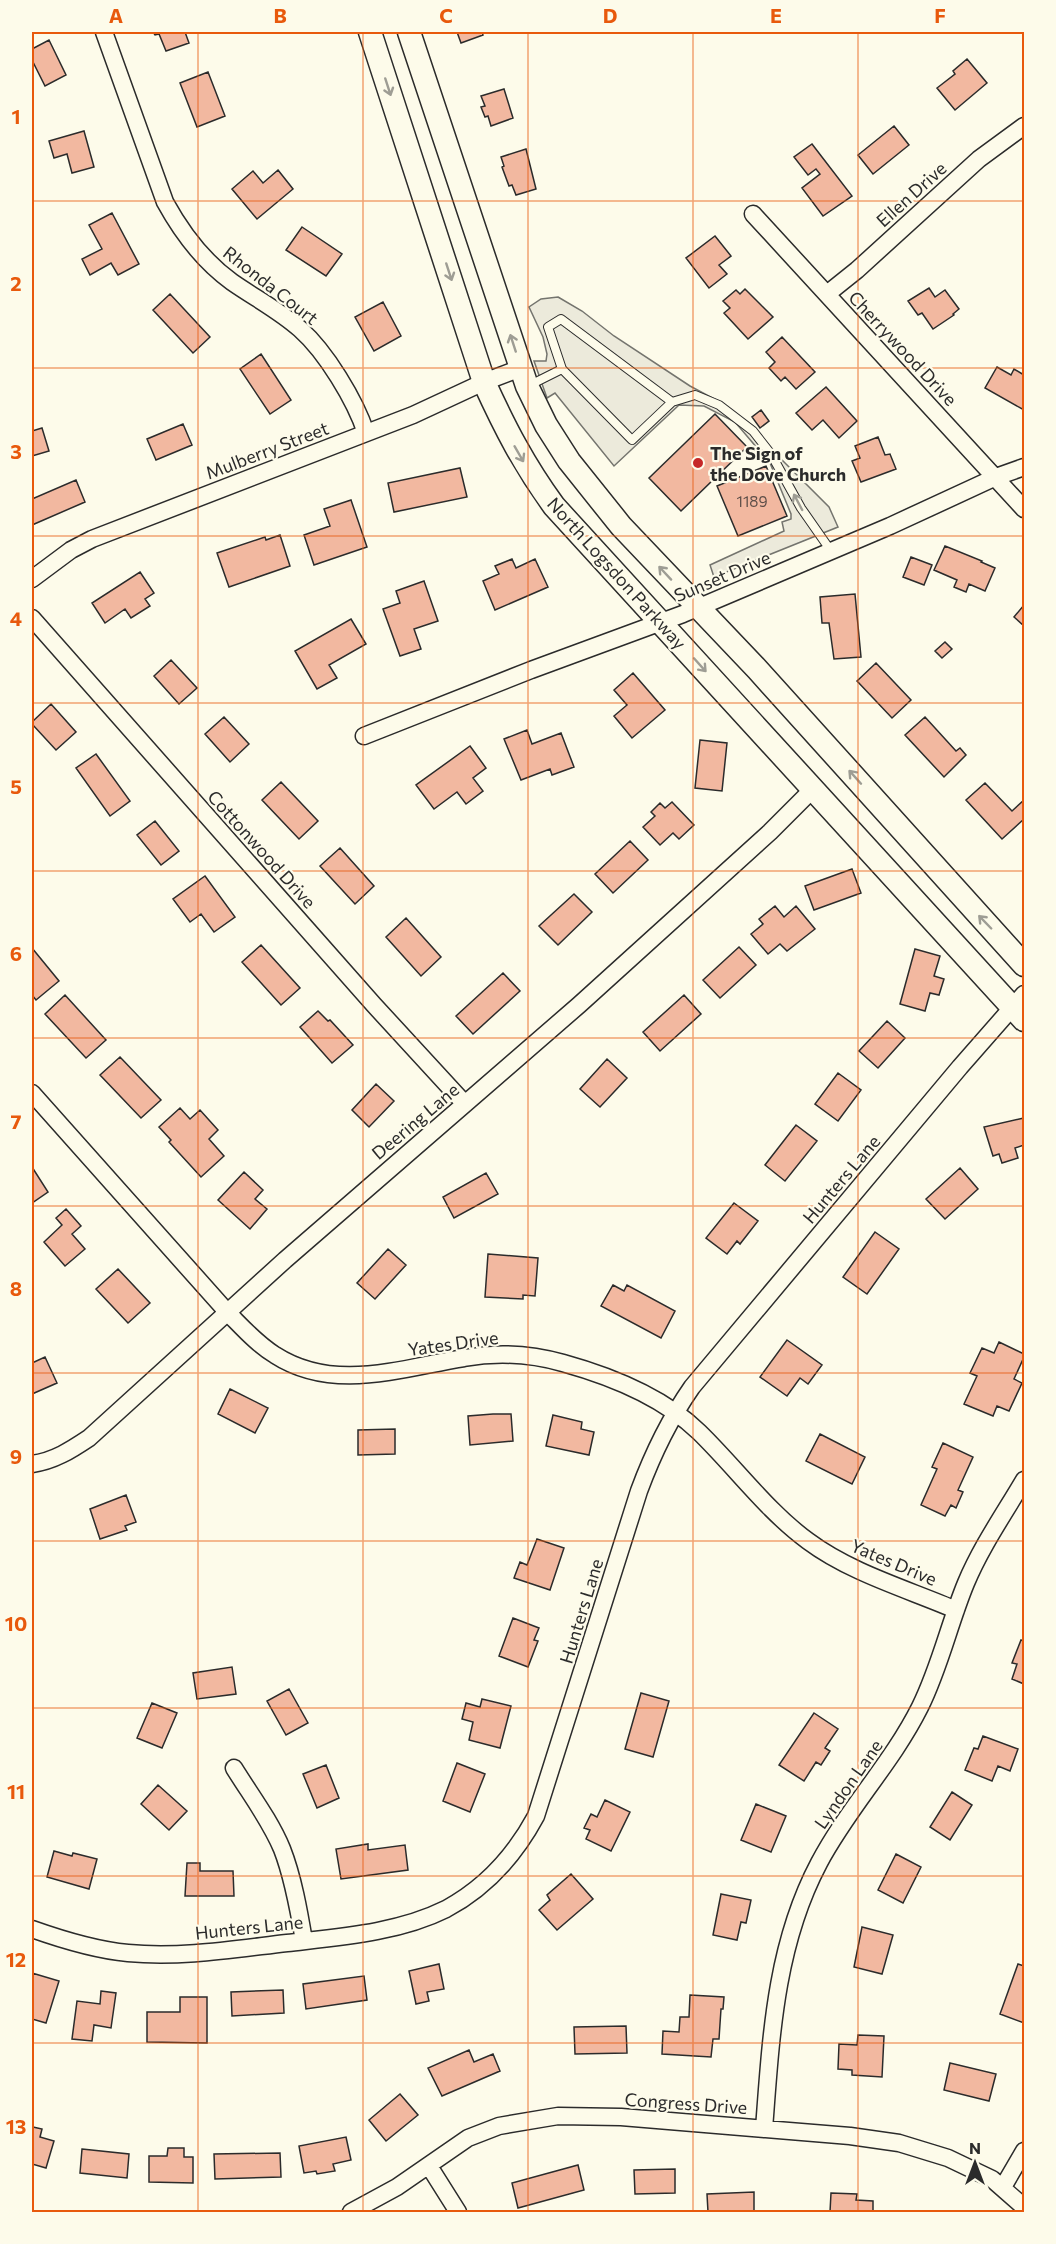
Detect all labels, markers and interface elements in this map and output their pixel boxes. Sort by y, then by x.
text: A [109,3,123,27]
text: B [273,3,287,27]
text: C [439,3,453,27]
text: D [603,3,617,27]
text: E [770,3,782,27]
text: F [934,3,946,27]
one-way arrow [383,77,394,96]
text: 1 [11,104,21,128]
street label: Ellen Drive [871,157,951,231]
street label: Rhonda Court [219,241,323,329]
one-way arrow [444,262,455,281]
text: 2 [10,271,22,295]
street label: Cherrywood Drive [844,286,962,410]
one-way arrow [506,334,517,353]
street label: Mulberry Street [202,416,332,484]
text: 3 [10,439,22,463]
place label: The Sign of the Dove Church [710,442,846,485]
one-way arrow [513,445,525,462]
marker: The Sign of the Dove Church [691,456,705,470]
street label: North Logsdon Parkway [543,492,691,654]
house number: 1189 [736,492,768,510]
one-way arrow [792,494,803,512]
street label: Sunset Drive [670,546,774,606]
one-way arrow [658,565,672,580]
text: 4 [10,606,22,630]
one-way arrow [693,657,707,672]
one-way arrow [848,770,862,785]
text: 5 [10,774,22,798]
street label: Cottonwood Drive [203,785,321,913]
one-way arrow [978,914,993,929]
text: 6 [10,941,22,965]
street label: Deering Lane [367,1078,463,1164]
text: 7 [11,1109,22,1133]
street label: Hunters Lane [798,1130,884,1228]
text: 8 [10,1276,22,1300]
street label: Yates Drive [406,1326,500,1360]
text: 9 [10,1444,22,1468]
street label: Yates Drive [848,1534,940,1590]
street label: Hunters Lane [555,1556,607,1666]
text: 10 [5,1611,27,1635]
street label: Lyndon Lane [809,1735,887,1833]
text: 11 [7,1779,25,1803]
street label: Hunters Lane [194,1910,304,1944]
text: 12 [6,1947,26,1971]
street label: Congress Drive [624,2088,748,2118]
text: 13 [6,2114,26,2138]
north arrow [945,2133,1005,2193]
text: N [969,2138,981,2157]

